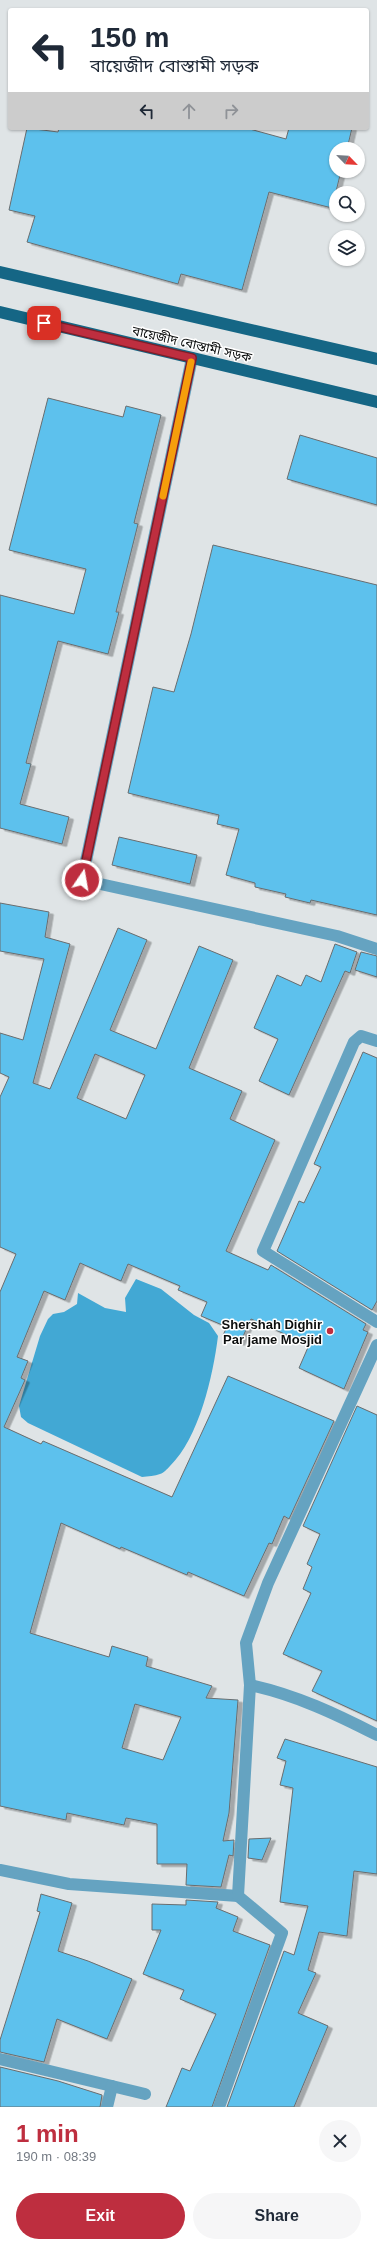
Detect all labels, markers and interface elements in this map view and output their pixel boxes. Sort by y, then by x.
text: 150 m [90,22,169,53]
icon: left [24,24,76,76]
text: বায়েজীদ বোস্তামী সড়ক [90,56,259,76]
icon: left [136,100,158,122]
icon: ahead [178,100,200,122]
icon: right [220,100,242,122]
north arrow [329,142,365,178]
map controls [329,142,365,266]
button: search [329,186,365,222]
button: layers [329,230,365,266]
pin [27,306,61,340]
icon: arrive [33,312,55,334]
street label: বায়েজীদ বোস্তামী সড়ক [130,323,254,365]
position arrow [61,859,103,901]
place label: Shershah Dighir Par jame Mosjid [222,1317,322,1347]
marker: Shershah Dighir Par jame Mosjid [325,1326,335,1336]
text: 1 min [16,2120,79,2147]
button: close [319,2120,361,2162]
text: 190 m · 08:39 [16,2149,96,2164]
button: Exit [16,2193,185,2239]
button: Share [193,2193,361,2239]

